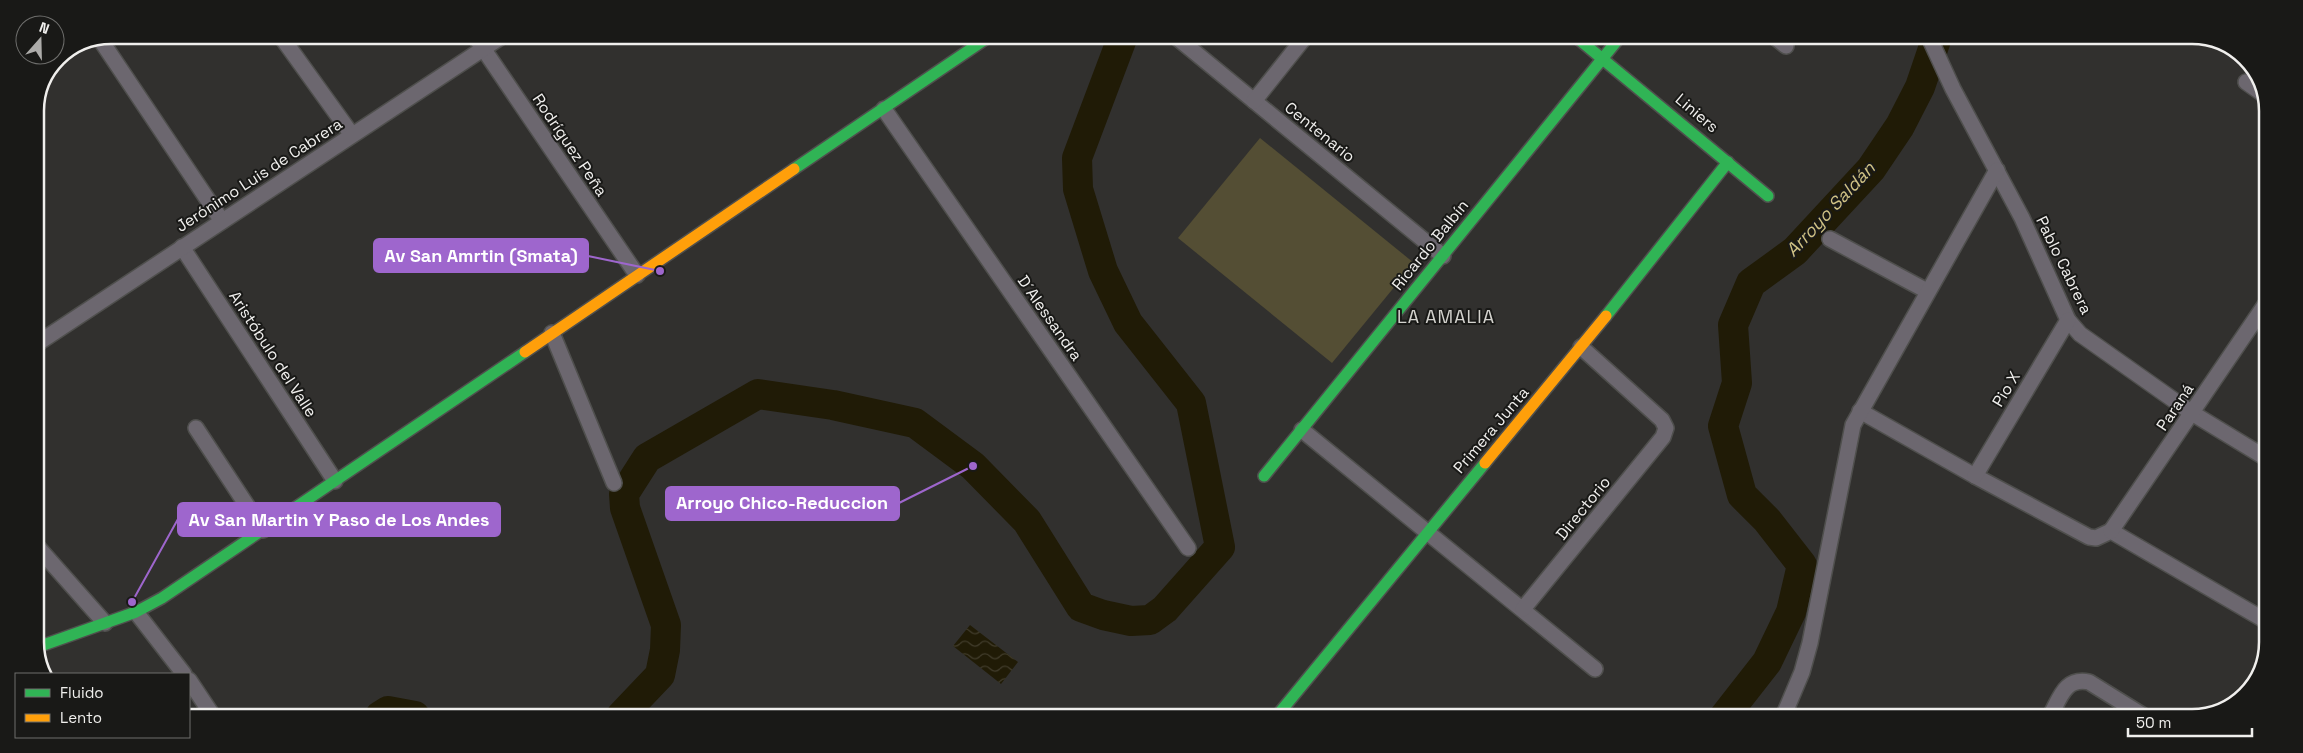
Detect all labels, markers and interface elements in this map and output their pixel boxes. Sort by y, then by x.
north arrow [15,15,65,65]
text: N [37,18,52,38]
street label: Rodríguez Peña [528,89,612,201]
street label: Liniers [1671,89,1723,137]
street label: Centenario [1280,97,1360,167]
street label: Jerónimo Luis de Cabrera [172,113,346,237]
water label: Arroyo Saldán [1780,156,1880,261]
street label: Ricardo Balbín [1387,195,1473,295]
street label: Pablo Cabrera [2031,212,2097,318]
callout: Av San Amrtin (Smata) [374,239,588,272]
text: Av San Amrtin (Smata) [384,244,578,267]
street label: D´Alessandra [1013,271,1087,365]
street label: Aristóbulo del Valle [224,287,322,421]
district label: LA AMALIA [1397,305,1495,328]
street label: Pio X [1987,367,2025,411]
street label: Paraná [2152,379,2198,435]
street label: Primera Junta [1449,382,1533,478]
street label: Directorio [1551,472,1615,544]
callout: Arroyo Chico-Reduccion [666,487,899,520]
text: Arroyo Chico-Reduccion [676,491,888,514]
callout: Av San Martin Y Paso de Los Andes [178,503,500,536]
text: Av San Martin Y Paso de Los Andes [189,508,490,531]
legend [15,673,190,738]
text: Fluido [60,683,104,702]
scale bar [2128,706,2252,738]
text: Lento [60,708,102,727]
text: 50 m [2136,713,2171,732]

